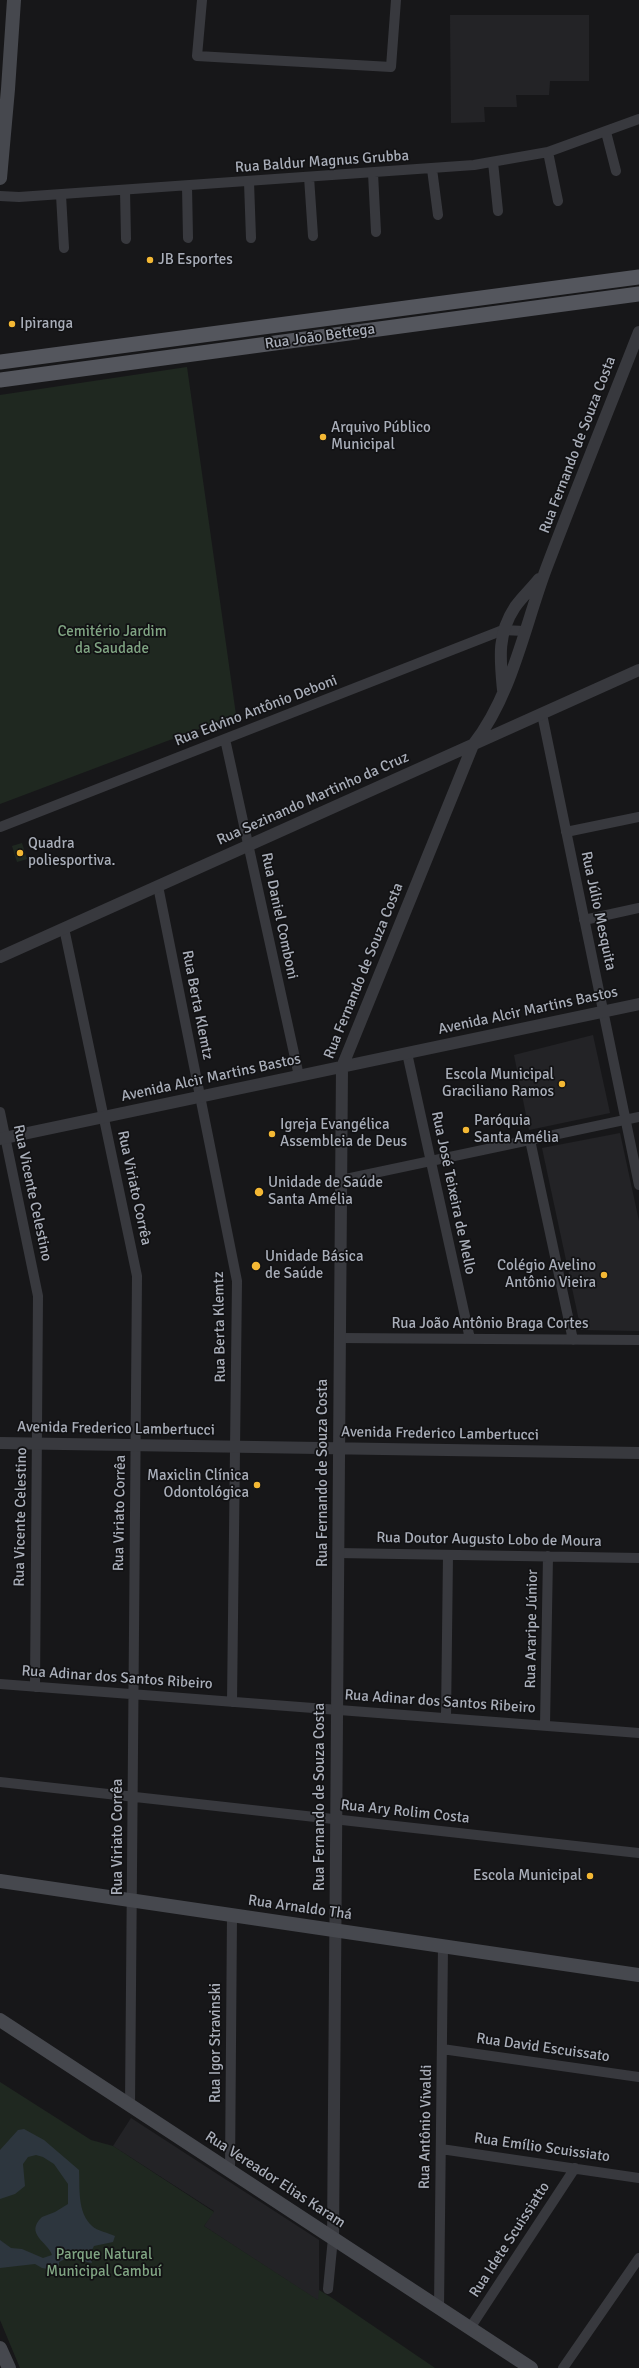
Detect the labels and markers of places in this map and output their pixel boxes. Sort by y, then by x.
place label: JB Esportes [158,251,233,269]
marker: JB Esportes [145,255,155,265]
place label: Ipiranga [20,315,73,333]
marker: Ipiranga [7,319,17,329]
place label: Arquivo Público Municipal [331,419,431,454]
marker: Arquivo Público Municipal [318,432,328,442]
place label: Quadra poliesportiva. [28,835,115,870]
marker: Quadra poliesportiva. [15,848,25,858]
place label: Escola Municipal Graciliano Ramos [442,1066,554,1101]
marker: Escola Municipal Graciliano Ramos [557,1079,567,1089]
place label: Paróquia Santa Amélia [474,1112,559,1147]
place label: Igreja Evangélica Assembleia de Deus [280,1116,407,1151]
marker: Paróquia Santa Amélia [461,1125,471,1135]
marker: Igreja Evangélica Assembleia de Deus [267,1129,277,1139]
place label: Unidade de Saúde Santa Amélia [268,1174,383,1209]
marker: Unidade de Saúde Santa Amélia [253,1186,265,1198]
place label: Unidade Básica de Saúde [265,1248,364,1283]
place label: Colégio Avelino Antônio Vieira [497,1257,596,1292]
marker: Unidade Básica de Saúde [250,1260,262,1272]
marker: Colégio Avelino Antônio Vieira [599,1270,609,1280]
place label: Maxiclin Clínica Odontológica [147,1467,249,1502]
marker: Maxiclin Clínica Odontológica [252,1480,262,1490]
place label: Escola Municipal [473,1867,582,1885]
marker: Escola Municipal [585,1871,595,1881]

